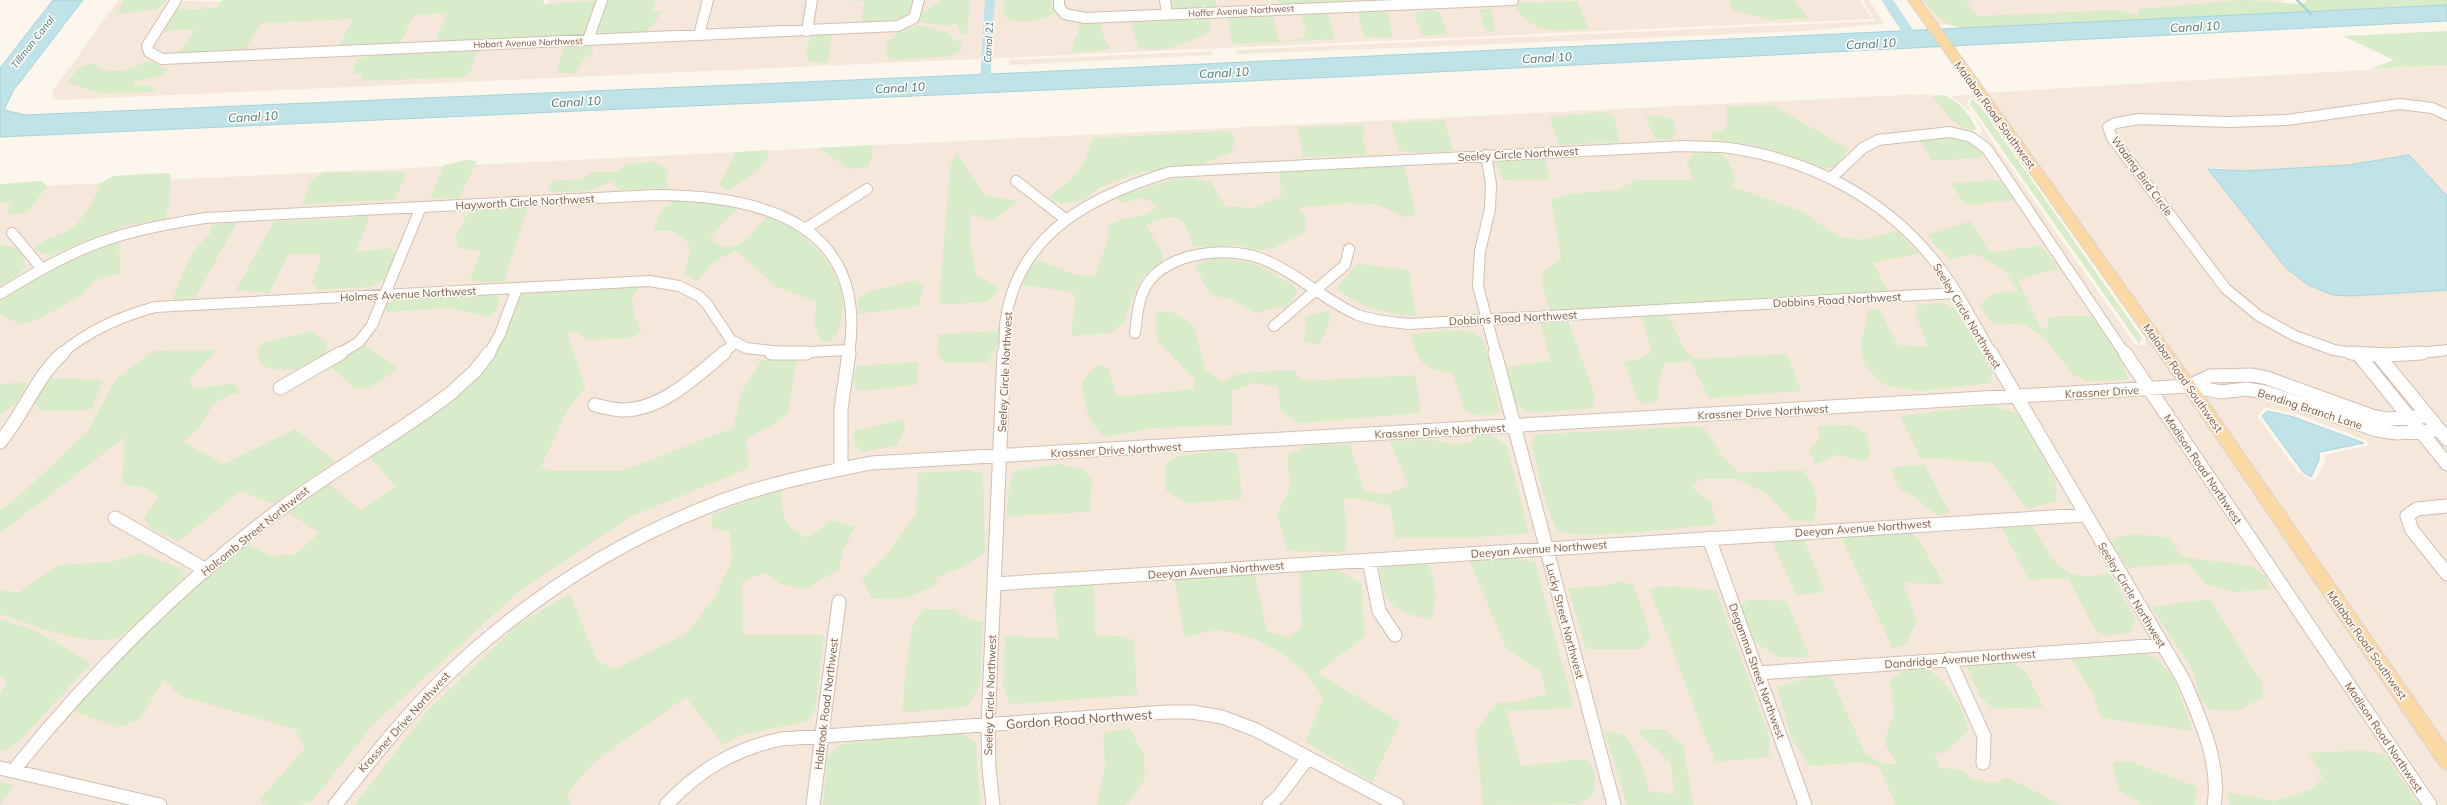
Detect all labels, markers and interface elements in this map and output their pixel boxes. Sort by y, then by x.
street label: Hoffer Avenue Northwest [1188,2,1294,19]
water label: Tillman Canal [8,13,57,71]
water label: Canal 10 [2170,18,2221,35]
water label: Canal 21 [981,21,996,63]
street label: Hobart Avenue Northwest [473,35,583,50]
water label: Canal 10 [1846,35,1897,52]
water label: Canal 10 [1522,49,1573,66]
street label: Malabar Road Southwest [1951,58,2039,172]
water label: Canal 10 [1199,64,1250,81]
water label: Canal 10 [875,79,926,96]
water label: Canal 10 [551,93,602,110]
water label: Canal 10 [228,108,279,125]
street label: Wading Bird Circle [2108,133,2176,219]
street label: Seeley Circle Northwest [1457,144,1579,164]
street label: Hayworth Circle Northwest [455,191,595,213]
street label: Seeley Circle Northwest [1930,261,2004,371]
street label: Holmes Avenue Northwest [340,283,477,305]
street label: Dobbins Road Northwest [1772,290,1902,310]
street label: Dobbins Road Northwest [1448,308,1578,328]
street label: Seeley Circle Northwest [995,311,1015,433]
street label: Malabar Road Southwest [2140,321,2226,435]
street label: Krassner Drive [2065,383,2139,401]
street label: Bending Branch Lane [2256,385,2364,433]
street label: Krassner Drive Northwest [1697,402,1829,422]
street label: Madison Road Northwest [2161,411,2245,527]
street label: Krassner Drive Northwest [1374,421,1506,441]
street label: Krassner Drive Northwest [1050,440,1182,460]
street label: Holcomb Street Northwest [198,483,312,579]
street label: Deeyan Avenue Northwest [1794,516,1932,540]
street label: Deeyan Avenue Northwest [1470,537,1608,561]
street label: Seeley Circle Northwest [2095,540,2169,650]
street label: Deeyan Avenue Northwest [1147,558,1285,582]
street label: Lucky Street Northwest [1543,562,1587,680]
street label: Malabar Road Southwest [2324,588,2410,702]
street label: Degamma Street Northwest [1726,601,1788,741]
street label: Seeley Circle Northwest [981,634,999,756]
street label: Holbrook Road Northwest [811,637,841,771]
street label: Dandridge Avenue Northwest [1884,647,2036,671]
street label: Krassner Drive Northwest [355,669,453,775]
street label: Madison Road Northwest [2342,679,2426,795]
street label: Gordon Road Northwest [1005,706,1153,732]

